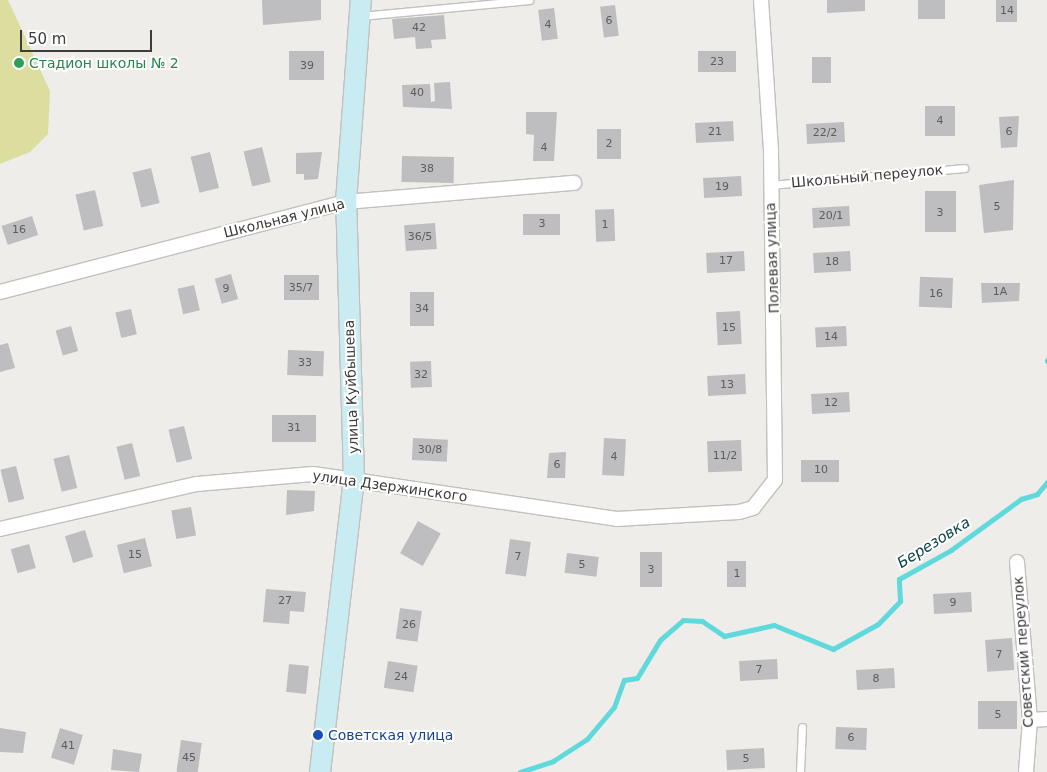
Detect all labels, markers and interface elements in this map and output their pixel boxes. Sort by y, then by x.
house number: 14 [1000,4,1014,18]
house number: 6 [606,14,612,28]
house number: 4 [545,18,551,32]
scale bar [22,20,155,52]
house number: 42 [412,21,426,35]
text: 50 m [28,30,66,48]
place label: Стадион школы № 2 [29,55,179,71]
house number: 23 [710,55,724,69]
marker: Стадион школы № 2 [13,57,25,69]
house number: 39 [300,59,314,73]
house number: 40 [410,86,424,100]
house number: 4 [937,114,943,128]
house number: 21 [708,125,722,139]
house number: 6 [1006,125,1012,139]
house number: 22/2 [813,126,837,140]
house number: 2 [606,137,612,151]
house number: 4 [541,141,547,155]
street label: Школьный переулок [790,161,944,191]
house number: 38 [420,162,434,176]
house number: 19 [715,180,729,194]
street label: Школьная улица [222,195,346,241]
house number: 5 [994,200,1000,214]
street label: Полевая улица [762,202,782,314]
house number: 3 [937,206,943,220]
house number: 20/1 [819,209,843,223]
house number: 3 [539,217,545,231]
house number: 1 [602,218,608,232]
house number: 16 [12,223,26,237]
house number: 36/5 [408,230,432,244]
house number: 17 [719,254,733,268]
house number: 18 [825,255,839,269]
house number: 35/7 [289,281,313,295]
house number: 9 [223,282,229,296]
house number: 1А [993,285,1007,299]
house number: 16 [929,287,943,301]
house number: 34 [415,302,429,316]
street label: улица Куйбышева [340,320,362,454]
house number: 15 [722,321,736,335]
house number: 14 [824,330,838,344]
house number: 33 [298,356,312,370]
house number: 32 [414,368,428,382]
house number: 13 [720,378,734,392]
house number: 12 [824,396,838,410]
house number: 31 [287,421,301,435]
house number: 30/8 [418,443,442,457]
house number: 11/2 [713,449,737,463]
house number: 4 [611,450,617,464]
house number: 6 [554,458,560,472]
house number: 10 [814,463,828,477]
street label: улица Дзержинского [311,467,469,505]
water label: Березовка [894,514,974,572]
house number: 15 [128,548,142,562]
house number: 7 [515,550,521,564]
house number: 5 [579,558,585,572]
house number: 3 [648,563,654,577]
house number: 1 [734,567,740,581]
street label: Советский переулок [1009,576,1037,728]
house number: 27 [278,594,292,608]
house number: 9 [950,596,956,610]
house number: 26 [402,618,416,632]
house number: 7 [996,648,1002,662]
house number: 7 [756,663,762,677]
house number: 24 [394,670,408,684]
house number: 8 [873,672,879,686]
house number: 5 [995,708,1001,722]
place label: Советская улица [328,727,453,743]
marker: Советская улица [312,729,324,741]
house number: 6 [848,731,854,745]
house number: 41 [61,739,75,753]
house number: 45 [182,751,196,765]
house number: 5 [743,752,749,766]

